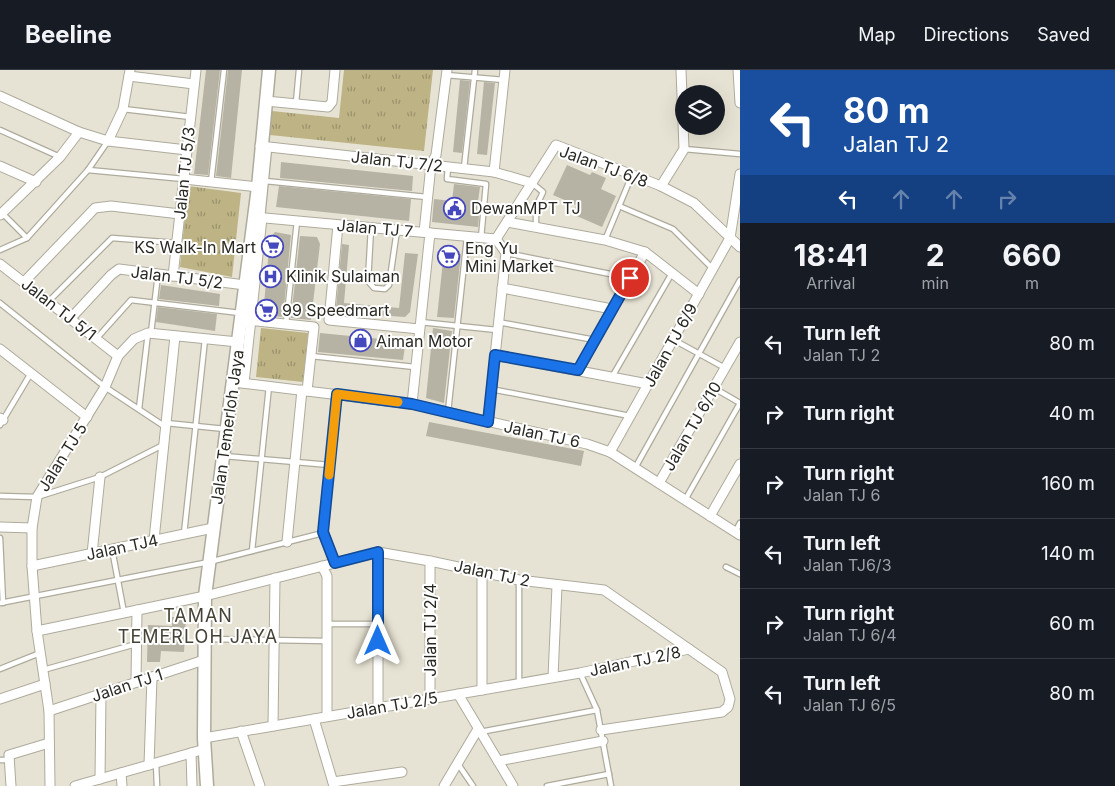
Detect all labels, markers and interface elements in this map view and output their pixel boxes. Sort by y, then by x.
text: Beeline [25,20,112,49]
text: Map [858,24,896,45]
text: Directions [924,24,1009,45]
text: Saved [1037,24,1090,45]
map controls [675,85,725,135]
button: layers [675,85,725,135]
text: 80 m [843,89,930,131]
icon: left [760,90,825,155]
street label: Jalan TJ 5/3 [169,126,199,220]
text: Jalan TJ 2 [843,131,949,157]
street label: Jalan TJ 6/8 [557,141,651,191]
street label: Jalan TJ 7/2 [350,146,444,176]
icon: left [834,185,862,213]
icon: ahead [887,185,915,213]
icon: ahead [940,185,968,213]
icon: right [993,185,1021,213]
public building icon: DewanMPT TJ [443,196,467,220]
place label: DewanMPT TJ [471,198,581,218]
street label: Jalan TJ 7 [336,215,414,241]
supermarket icon: KS Walk-In Mart [260,235,284,259]
place label: KS Walk-In Mart [134,237,256,257]
text: 18:41 [793,237,868,273]
text: 2 [926,237,945,273]
text: 660 [1002,237,1062,273]
place label: Eng Yu Mini Market [465,238,554,276]
supermarket icon: Eng Yu Mini Market [437,245,461,269]
pin [609,257,651,299]
street label: Jalan TJ 5/2 [130,261,224,293]
hospital icon: Klinik Sulaiman [258,264,282,288]
icon: arrive [616,264,644,292]
place label: Klinik Sulaiman [286,266,400,286]
text: Arrival [806,273,855,293]
text: min [922,273,949,293]
text: m [1025,273,1039,293]
street label: Jalan TJ 5/1 [18,274,100,344]
supermarket icon: 99 Speedmart [254,298,278,322]
street label: Jalan TJ 6/9 [639,299,701,391]
place label: 99 Speedmart [282,300,389,320]
text: Turn left [803,322,881,345]
shop icon: Aiman Motor [348,329,372,353]
icon: left [760,330,788,358]
place label: Aiman Motor [376,331,473,351]
text: 80 m [1049,332,1095,355]
text: Jalan TJ 2 [803,345,880,365]
street label: Jalan Temerloh Jaya [206,348,248,506]
street label: Jalan TJ 6/10 [658,378,726,474]
icon: right [760,400,788,428]
text: Turn right [803,402,894,425]
text: 40 m [1049,402,1095,425]
street label: Jalan TJ 6 [502,416,582,452]
street label: Jalan TJ 5 [33,419,91,495]
text: Turn right [803,462,894,485]
icon: right [760,470,788,498]
text: 160 m [1042,472,1095,495]
text: Jalan TJ 6 [803,485,880,505]
street label: Jalan TJ4 [84,530,160,564]
text: Turn left [803,532,881,555]
icon: left [760,540,788,568]
text: 140 m [1041,542,1095,565]
street label: Jalan TJ 2 [452,555,532,591]
text: Jalan TJ6/3 [803,555,892,575]
street label: Jalan TJ 2/4 [420,583,440,677]
text: Turn right [803,602,894,625]
district label: TAMAN TEMERLOH JAYA [118,605,278,647]
icon: right [760,610,788,638]
text: 60 m [1049,612,1095,635]
position arrow [351,614,403,666]
text: Jalan TJ 6/4 [803,625,896,645]
street label: Jalan TJ 2/8 [588,642,682,680]
street label: Jalan TJ 1 [89,664,165,706]
text: Turn left [803,672,881,695]
icon: left [760,680,788,708]
text: 80 m [1049,682,1095,705]
street label: Jalan TJ 2/5 [345,687,439,723]
text: Jalan TJ 6/5 [803,695,896,715]

